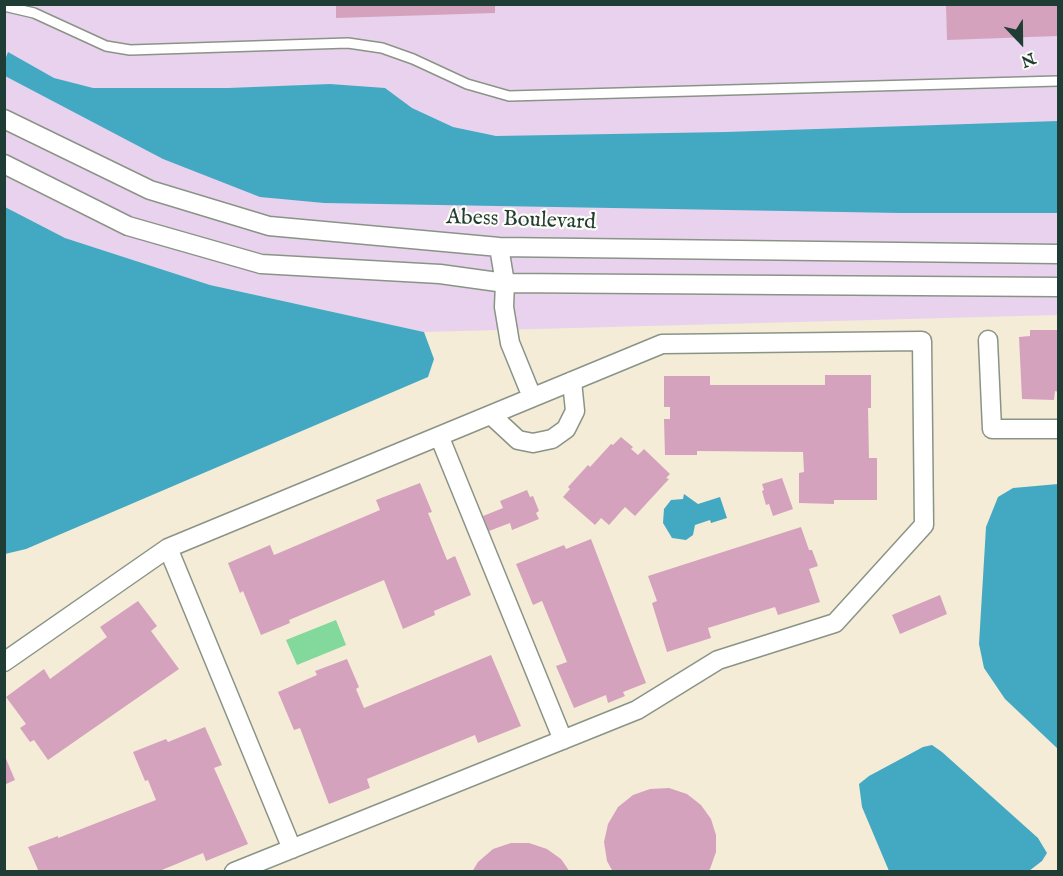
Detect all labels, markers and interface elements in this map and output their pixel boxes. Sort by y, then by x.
north arrow [991,12,1051,72]
text: N [1018,47,1038,71]
street label: Abess Boulevard [446,205,596,237]

